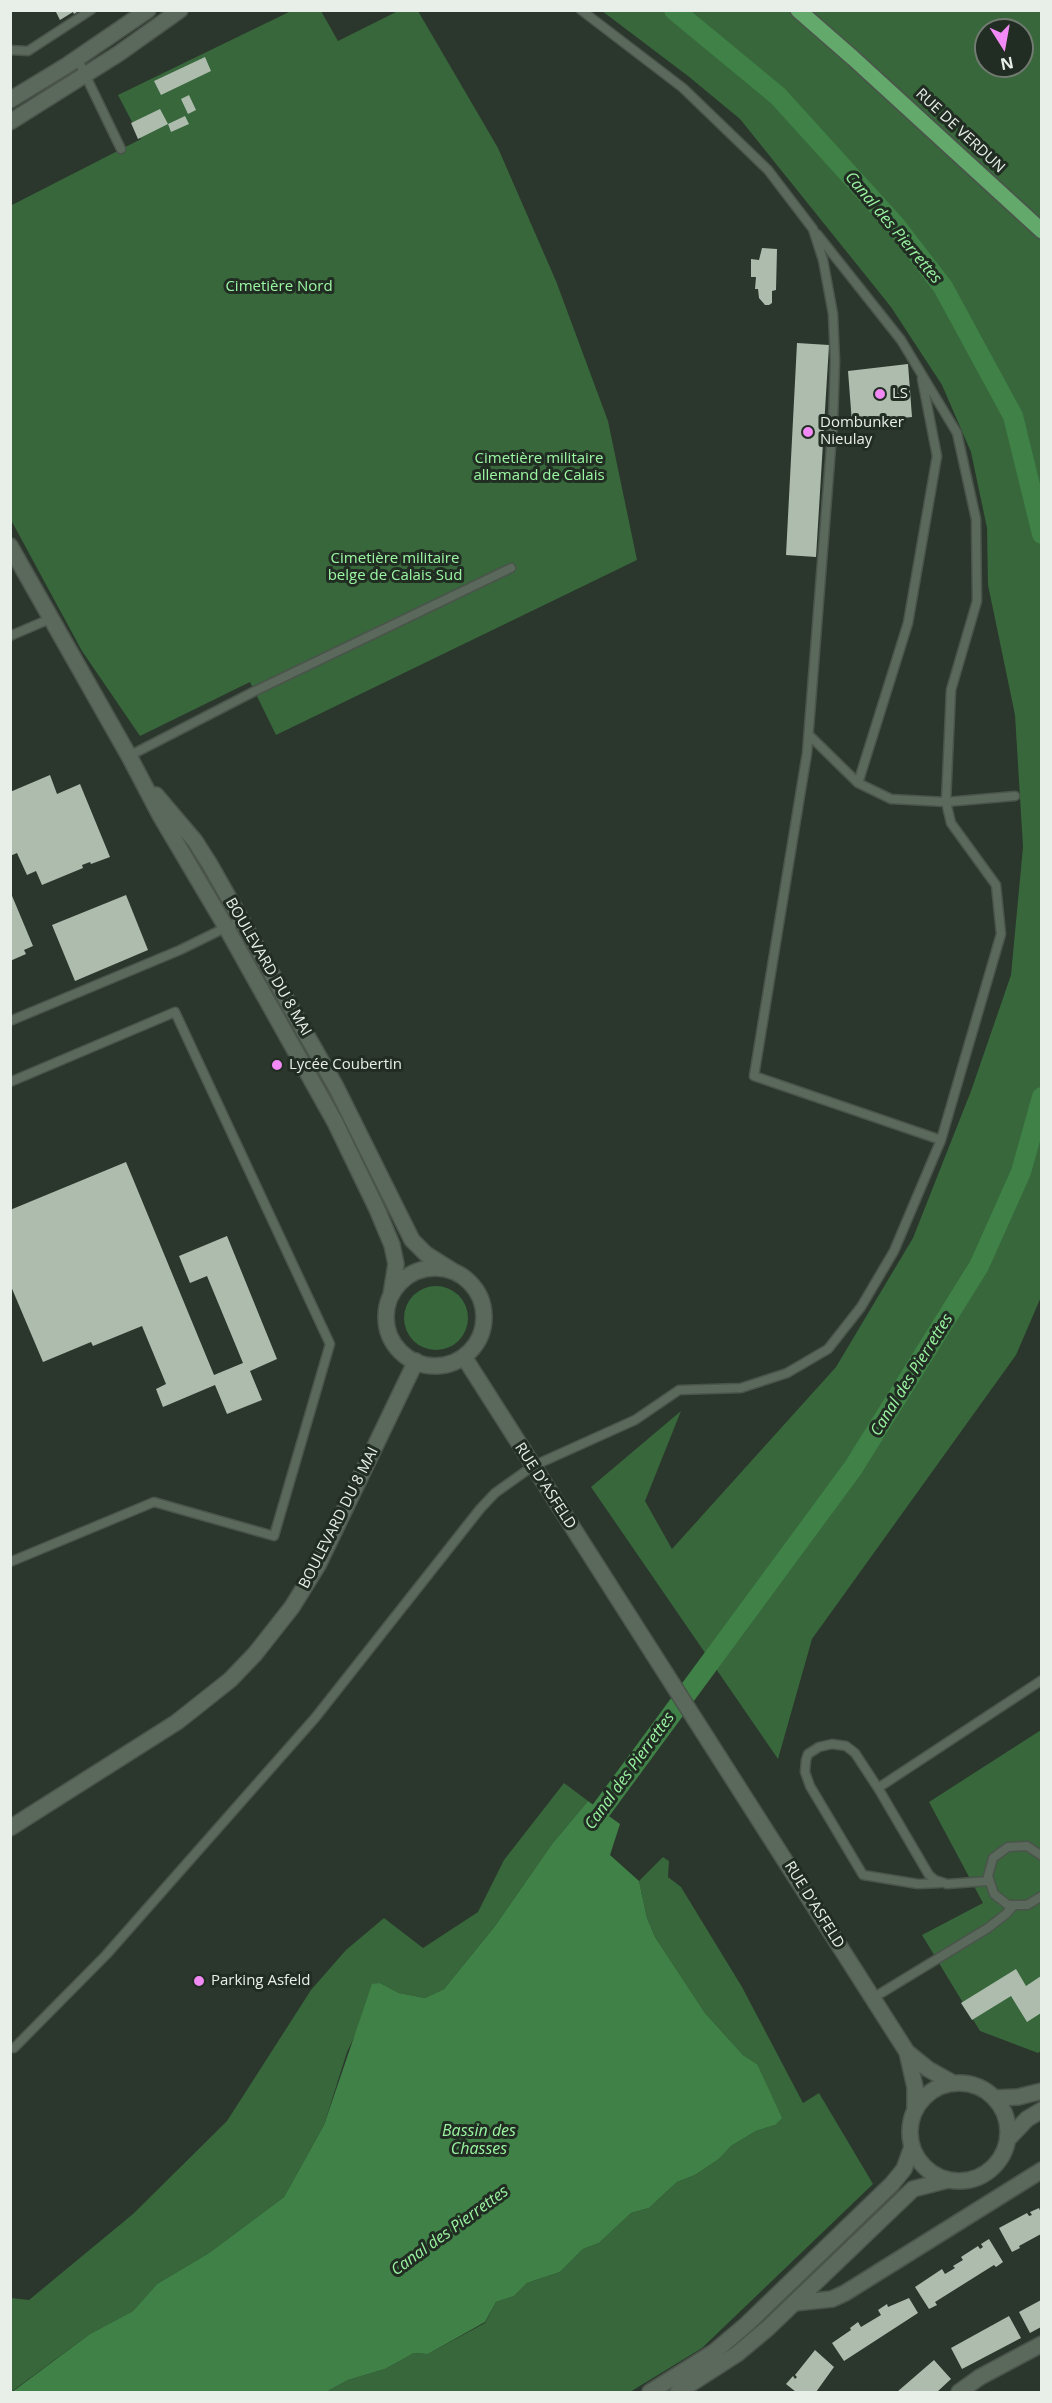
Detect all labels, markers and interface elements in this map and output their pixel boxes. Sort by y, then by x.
north arrow [974,18,1034,78]
text: N [999,52,1016,76]
street label: RUE DE VERDUN [912,85,1008,177]
water label: Canal des Pierrettes [841,168,945,288]
park label: Cimetière Nord [225,278,333,296]
place label: LS [892,385,908,403]
marker: LS [873,387,887,401]
place label: Dombunker Nieulay [820,414,904,449]
marker: Dombunker Nieulay [801,425,815,439]
park label: Cimetière militaire allemand de Calais [473,450,605,485]
park label: Cimetière militaire belge de Calais Sud [328,550,462,585]
street label: BOULEVARD DU 8 MAI [221,895,315,1039]
place label: Lycée Coubertin [289,1056,402,1074]
marker: Lycée Coubertin [270,1058,284,1072]
water label: Canal des Pierrettes [867,1310,957,1440]
street label: RUE D'ASFELD [510,1440,580,1532]
street label: BOULEVARD DU 8 MAI [296,1444,382,1592]
water label: Canal des Pierrettes [581,1709,679,1833]
street label: RUE D'ASFELD [780,1858,848,1952]
place label: Parking Asfeld [211,1972,310,1990]
marker: Parking Asfeld [192,1974,206,1988]
water label: Bassin des Chasses [442,2121,516,2159]
water label: Canal des Pierrettes [388,2182,512,2280]

